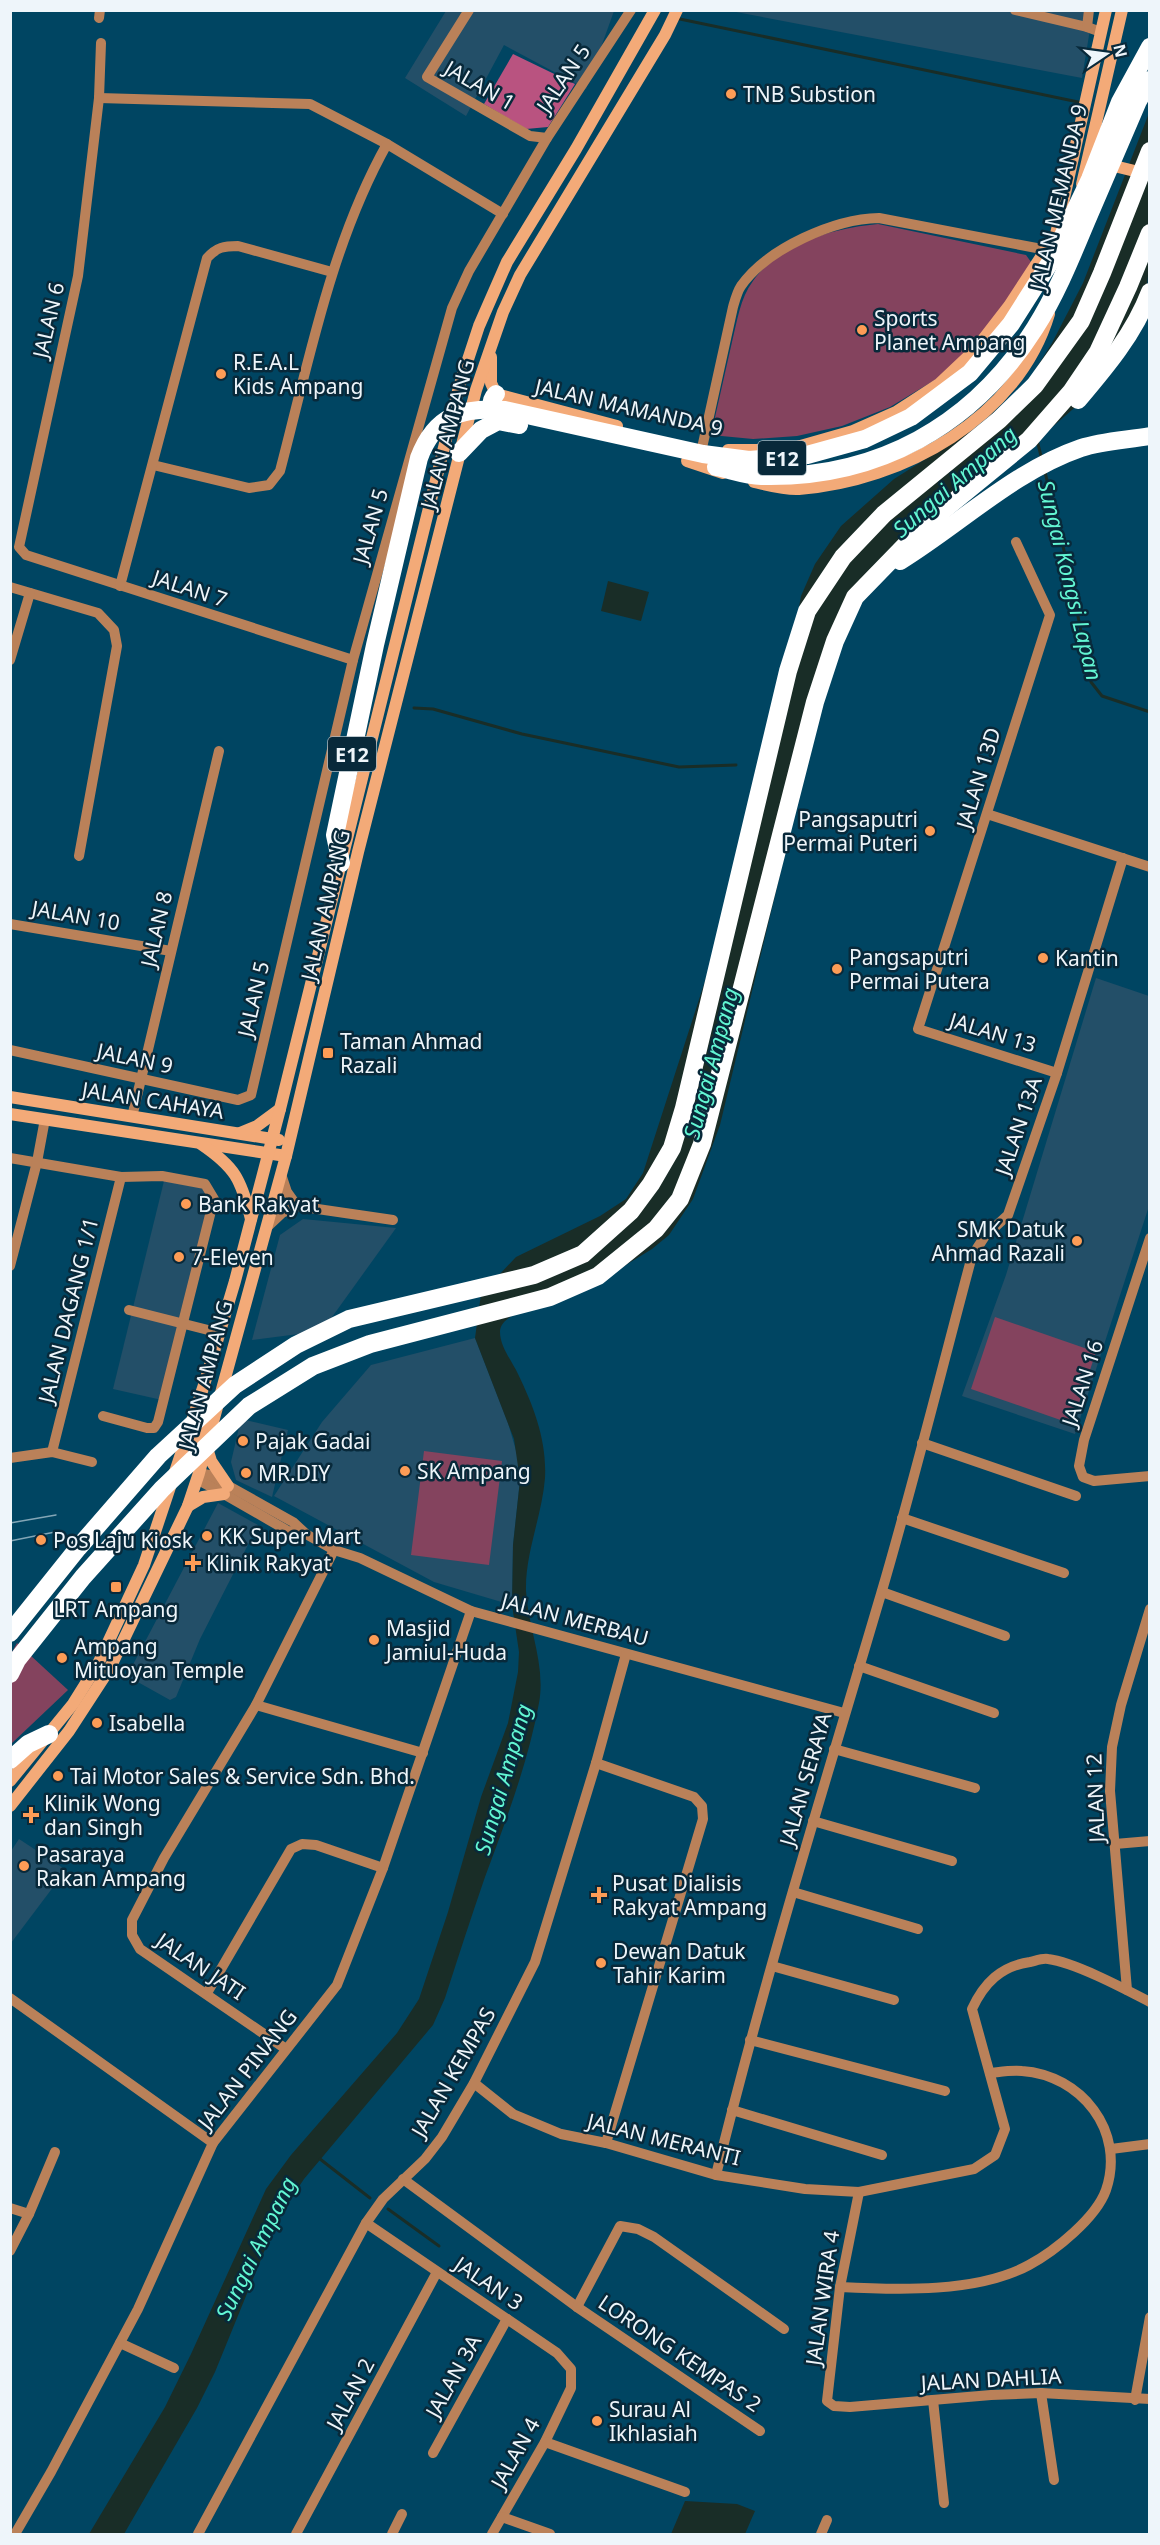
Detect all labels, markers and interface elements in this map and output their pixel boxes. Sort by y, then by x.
north arrow [1076,24,1136,84]
street label: JALAN 5 [529,38,596,119]
text: N [1108,42,1133,59]
street label: JALAN 1 [438,53,520,116]
place label: TNB Substion [743,80,876,108]
marker: TNB Substion [724,87,738,101]
street label: JALAN MEMANDA 9 [1023,101,1093,295]
street label: JALAN 6 [25,279,70,363]
place label: Sports Planet Ampang [874,304,1025,356]
marker: Sports Planet Ampang [855,323,869,337]
place label: R.E.A.L Kids Ampang [233,348,364,400]
street label: JALAN AMPANG [413,356,480,514]
marker: R.E.A.L Kids Ampang [214,367,228,381]
street label: JALAN MAMANDA 9 [531,371,726,442]
water label: Sungai Ampang [885,418,1023,543]
road number: E12 [758,441,806,475]
water label: Sungai Kongsi Lapan [1032,477,1110,683]
street label: JALAN 5 [345,485,394,569]
street label: JALAN 7 [147,562,231,613]
street label: JALAN 13D [949,724,1007,834]
road number: E12 [328,737,376,771]
place label: Pangsaputri Permai Puteri [783,805,918,857]
marker: Pangsaputri Permai Puteri [923,824,937,838]
street label: JALAN AMPANG [294,827,356,985]
street label: JALAN 8 [133,888,178,972]
street label: JALAN 10 [28,893,122,937]
place label: Pangsaputri Permai Putera [849,943,990,995]
place label: Kantin [1055,944,1119,972]
marker: Kantin [1036,951,1050,965]
street label: JALAN 5 [230,958,275,1042]
marker: Pangsaputri Permai Putera [830,962,844,976]
water label: Sungai Ampang [675,984,745,1142]
street label: JALAN 13 [944,1005,1040,1058]
place label: Taman Ahmad Razali [340,1027,482,1079]
street label: JALAN 9 [92,1036,176,1080]
marker: Taman Ahmad Razali [321,1046,335,1060]
street label: JALAN 13A [987,1072,1048,1181]
street label: JALAN CAHAYA [78,1075,227,1125]
place label: Bank Rakyat [198,1190,320,1218]
marker: Bank Rakyat [179,1197,193,1211]
street label: JALAN DAGANG 1/1 [31,1214,105,1408]
place label: SMK Datuk Ahmad Razali [931,1215,1066,1267]
marker: SMK Datuk Ahmad Razali [1070,1234,1084,1248]
place label: 7-Eleven [191,1243,274,1271]
marker: 7-Eleven [172,1250,186,1264]
street label: JALAN AMPANG [171,1297,238,1455]
street label: JALAN 16 [1054,1336,1109,1432]
place label: Pajak Gadai [255,1427,371,1455]
marker: Pajak Gadai [236,1434,250,1448]
place label: SK Ampang [417,1457,531,1485]
place label: MR.DIY [258,1459,330,1487]
marker: SK Ampang [398,1464,412,1478]
marker: MR.DIY [239,1466,253,1480]
place label: KK Super Mart [219,1522,361,1550]
place label: Pos Laju Kiosk [53,1526,194,1554]
marker: KK Super Mart [200,1529,214,1543]
marker: Pos Laju Kiosk [34,1533,48,1547]
place label: Klinik Rakyat [206,1549,331,1577]
marker: Klinik Rakyat [184,1554,202,1572]
marker: LRT Ampang [109,1580,123,1594]
street label: JALAN MERBAU [496,1585,652,1652]
place label: LRT Ampang [54,1595,178,1623]
place label: Masjid Jamiul-Huda [384,1614,507,1666]
place label: Ampang Mituoyan Temple [74,1632,244,1684]
marker: Masjid Jamiul-Huda [367,1633,381,1647]
marker: Ampang Mituoyan Temple [55,1651,69,1665]
water label: Sungai Ampang [466,1700,538,1858]
place label: Isabella [109,1709,185,1737]
street label: JALAN SERAYA [772,1709,838,1851]
marker: Isabella [90,1716,104,1730]
street label: JALAN 12 [1079,1753,1111,1845]
place label: Tai Motor Sales & Service Sdn. Bhd. [70,1762,415,1790]
marker: Tai Motor Sales & Service Sdn. Bhd. [51,1769,65,1783]
place label: Klinik Wong dan Singh [44,1789,161,1841]
marker: Klinik Wong dan Singh [22,1806,40,1824]
place label: Pasaraya Rakan Ampang [36,1840,186,1892]
marker: Pasaraya Rakan Ampang [17,1859,31,1873]
place label: Pusat Dialisis Rakyat Ampang [612,1869,767,1921]
marker: Pusat Dialisis Rakyat Ampang [590,1886,608,1904]
street label: JALAN JATI [149,1925,251,2006]
place label: Dewan Datuk Tahir Karim [613,1937,746,1989]
marker: Dewan Datuk Tahir Karim [594,1956,608,1970]
street label: JALAN KEMPAS [404,2002,501,2144]
street label: JALAN PINANG [190,2003,303,2137]
street label: JALAN MERANTI [583,2106,744,2172]
water label: Sungai Ampang [207,2171,303,2324]
street label: JALAN WIRA 4 [798,2229,845,2369]
street label: JALAN 3 [448,2249,529,2316]
street label: LORONG KEMPAS 2 [593,2288,767,2418]
street label: JALAN 3A [418,2329,487,2424]
street label: JALAN 2 [319,2353,380,2436]
street label: JALAN DAHLIA [918,2361,1062,2397]
place label: Surau Al Ikhlasiah [609,2395,698,2447]
street label: JALAN 4 [483,2413,546,2495]
marker: Surau Al Ikhlasiah [590,2414,604,2428]

